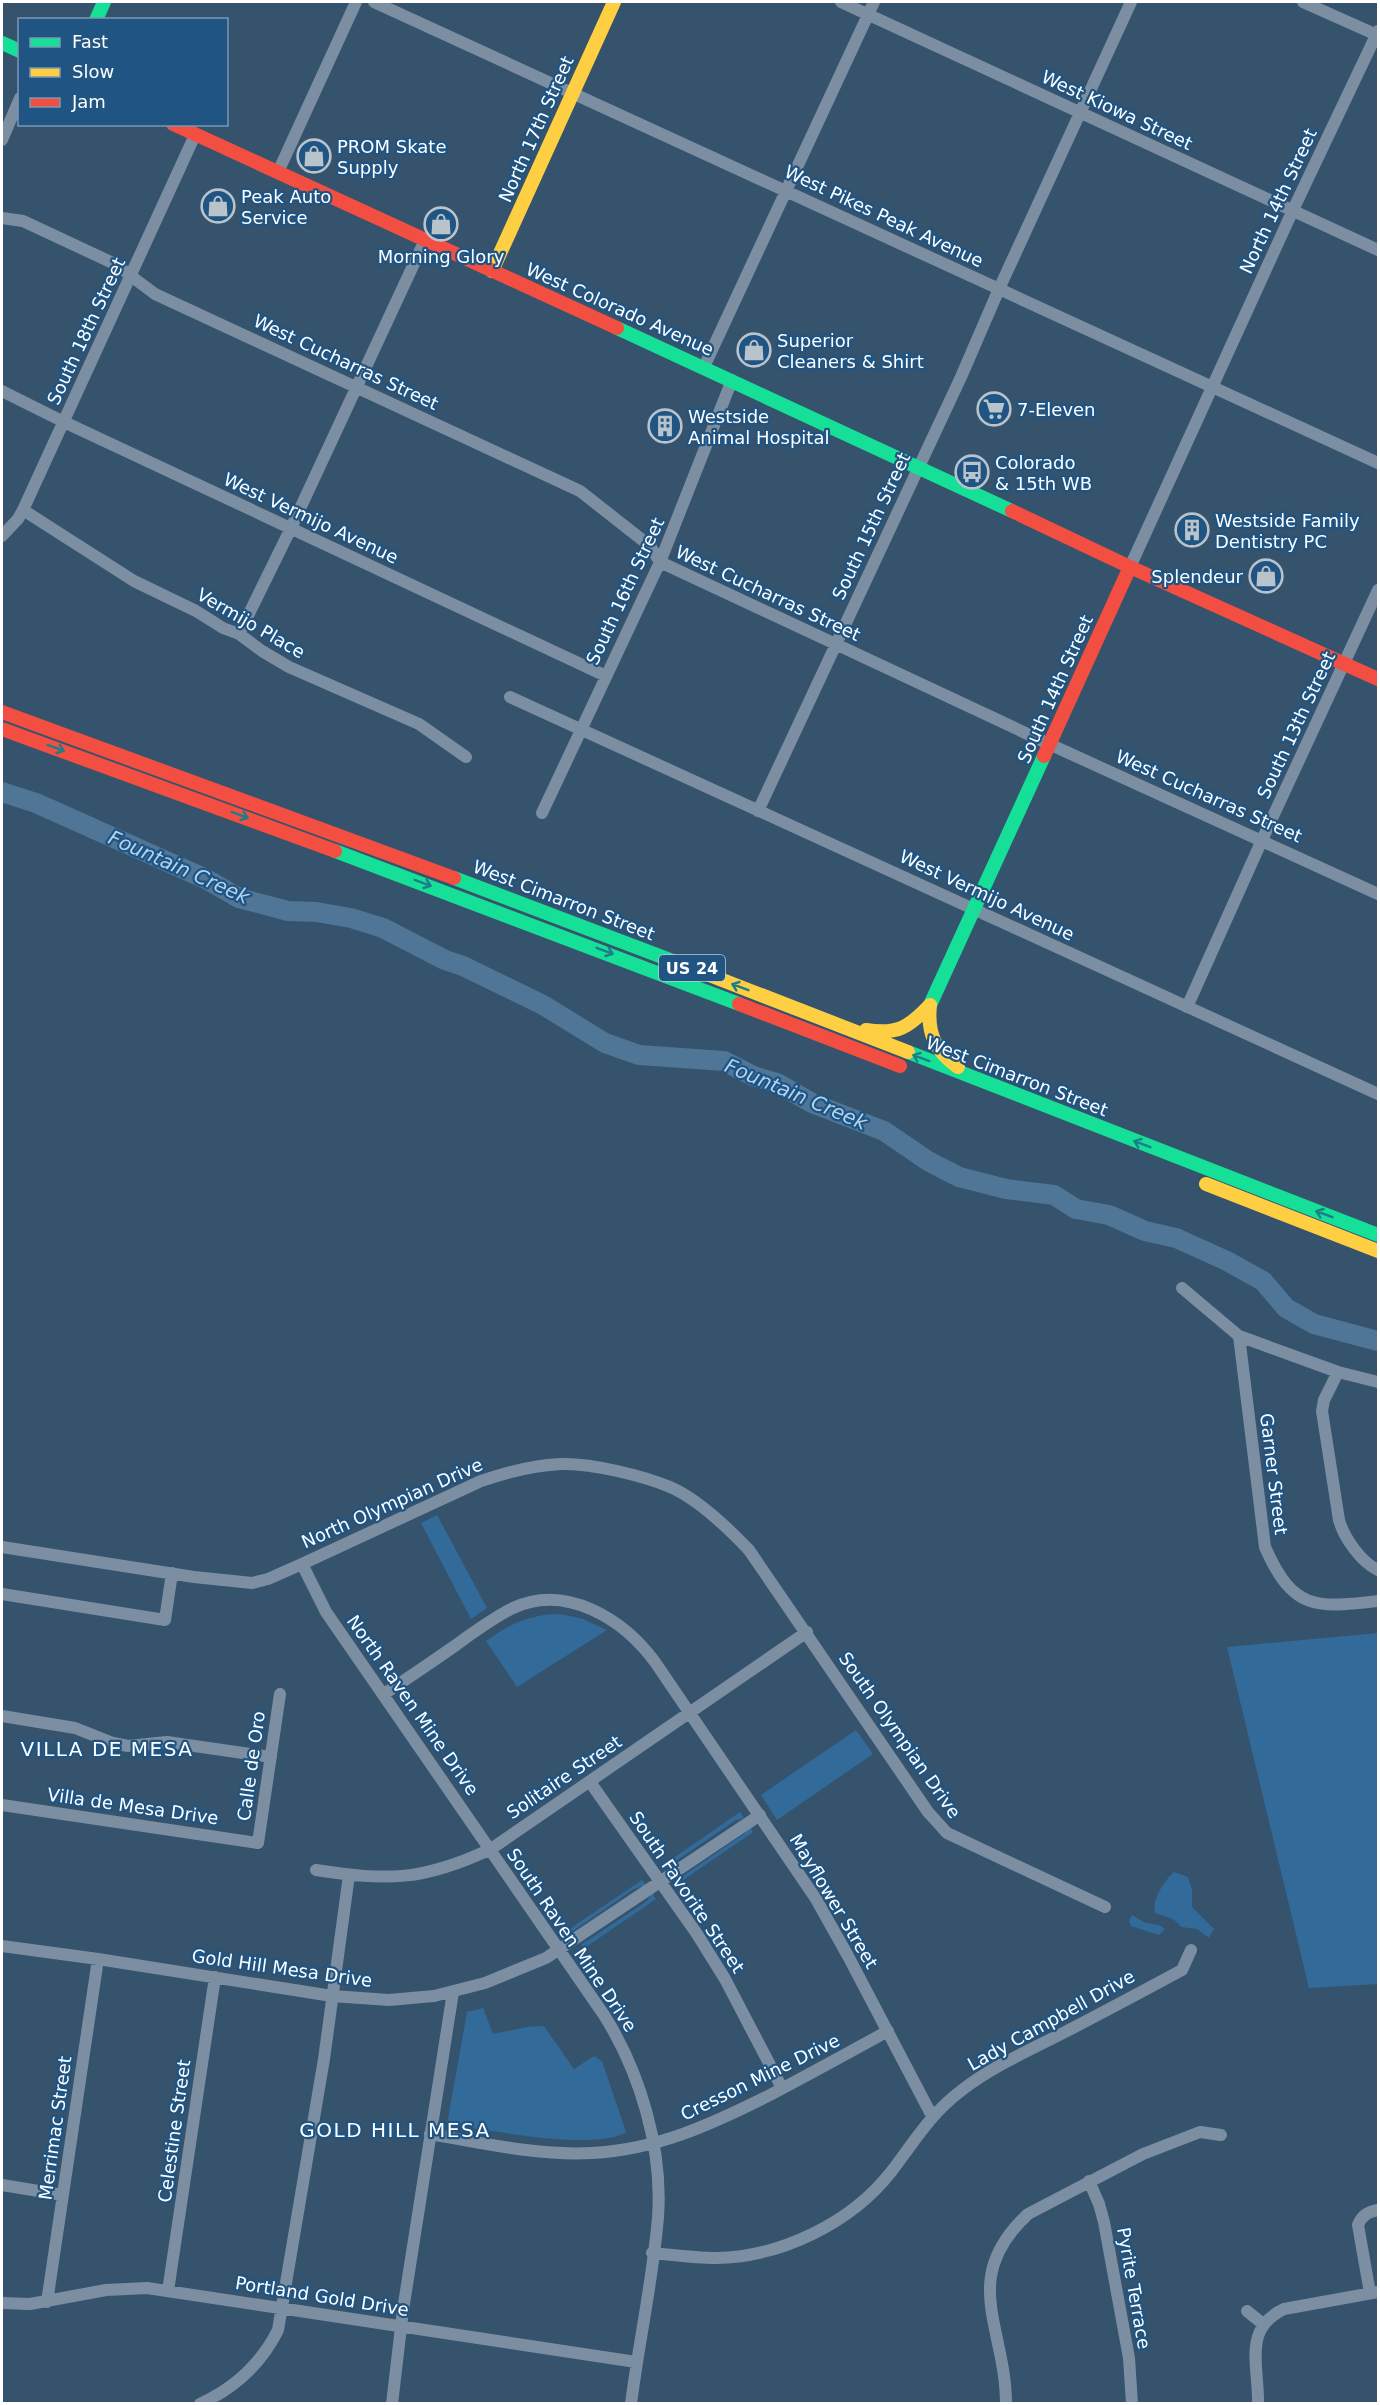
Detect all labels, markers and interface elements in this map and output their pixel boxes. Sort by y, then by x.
legend [18,18,228,126]
text: Fast [72,31,108,52]
street label: North 17th Street [494,53,578,205]
text: Slow [72,61,114,82]
street label: West Kiowa Street [1038,66,1196,154]
text: Jam [71,91,106,112]
street label: North 14th Street [1235,125,1321,277]
place label: PROM Skate Supply [337,136,446,178]
shop icon: PROM Skate Supply [296,138,332,174]
street label: West Pikes Peak Avenue [781,161,987,271]
place label: Peak Auto Service [241,186,331,228]
shop icon: Peak Auto Service [200,188,236,224]
shop icon: Morning Glory [423,206,459,242]
place label: Morning Glory [378,246,505,267]
street label: South 18th Street [43,254,129,408]
street label: West Colorado Avenue [523,258,717,360]
street label: West Cucharras Street [250,310,442,414]
place label: Superior Cleaners & Shirt [777,330,924,372]
shop icon: Superior Cleaners & Shirt [736,332,772,368]
supermarket icon: 7-Eleven [976,391,1012,427]
place label: 7-Eleven [1017,399,1096,420]
place label: Westside Animal Hospital [688,406,829,448]
building icon: Westside Animal Hospital [647,408,683,444]
street label: South 15th Street [828,449,914,603]
place label: Colorado & 15th WB [995,452,1092,494]
bus stop icon: Colorado & 15th WB [954,454,990,490]
street label: West Vermijo Avenue [220,468,402,568]
place label: Westside Family Dentistry PC [1215,510,1360,552]
building icon: Westside Family Dentistry PC [1174,512,1210,548]
street label: South 16th Street [582,514,668,668]
street label: West Cucharras Street [672,541,864,645]
shop icon: Splendeur [1248,558,1284,594]
place label: Splendeur [1151,566,1244,587]
street label: Vermijo Place [193,584,309,662]
street label: South 14th Street [1013,612,1097,766]
street label: South 13th Street [1253,648,1339,802]
one-way arrow [47,744,65,755]
street label: West Cucharras Street [1113,745,1305,847]
one-way arrow [230,811,249,822]
water label: Fountain Creek [105,825,255,909]
street label: West Vermijo Avenue [896,845,1078,945]
street label: West Cimarron Street [470,856,658,944]
one-way arrow [413,878,432,889]
one-way arrow [595,947,614,958]
road number: US 24 [659,955,725,981]
one-way arrow [731,981,749,992]
street label: West Cimarron Street [923,1032,1111,1120]
one-way arrow [912,1052,931,1063]
water label: Fountain Creek [721,1053,872,1135]
one-way arrow [1133,1138,1152,1149]
one-way arrow [1315,1208,1334,1219]
street label: Garner Street [1256,1412,1292,1536]
street label: North Olympian Drive [298,1454,486,1552]
street label: North Raven Mine Drive [343,1611,483,1799]
street label: South Olympian Drive [835,1648,965,1822]
street label: Calle de Oro [233,1710,269,1822]
street label: Solitaire Street [503,1731,625,1823]
district label: VILLA DE MESA [21,1737,193,1761]
street label: Villa de Mesa Drive [46,1784,220,1828]
street label: South Favorite Street [625,1807,749,1977]
street label: Mayflower Street [786,1830,882,1972]
street label: South Raven Mine Drive [503,1844,641,2036]
street label: Gold Hill Mesa Drive [190,1945,374,1991]
street label: Lady Campbell Drive [964,1965,1138,2075]
street label: Cresson Mine Drive [677,2029,843,2125]
street label: Merrimac Street [35,2055,75,2201]
street label: Celestine Street [154,2058,194,2204]
district label: GOLD HILL MESA [299,2118,491,2142]
street label: Pyrite Terrace [1113,2225,1155,2351]
street label: Portland Gold Drive [234,2272,410,2320]

